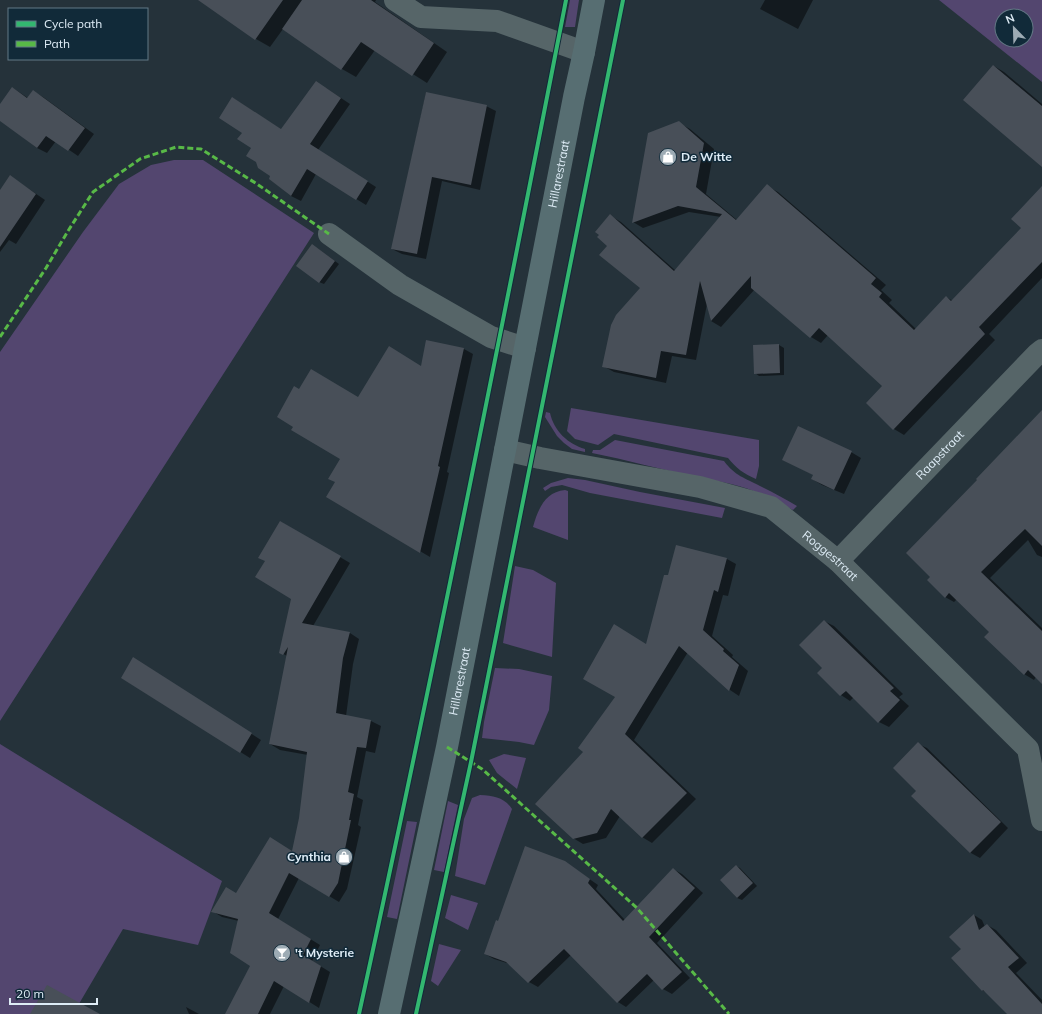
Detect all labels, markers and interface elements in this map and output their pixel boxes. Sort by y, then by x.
legend [8,8,148,60]
north arrow [994,8,1034,48]
text: N [1004,11,1017,27]
text: Cycle path [44,16,102,31]
text: Path [44,36,70,51]
street label: Hillarestraat [544,139,572,209]
shop icon: De Witte [658,147,678,167]
place label: De Witte [681,149,732,164]
street label: Raapstraat [912,427,967,483]
street label: Roggestraat [799,527,862,584]
street label: Hillarestraat [445,646,473,717]
shop icon: Cynthia [334,847,354,867]
place label: Cynthia [287,849,331,864]
bar icon: 't Mysterie [272,943,292,963]
place label: 't Mysterie [295,945,354,960]
scale bar [10,980,97,1006]
text: 20 m [16,986,44,1001]

